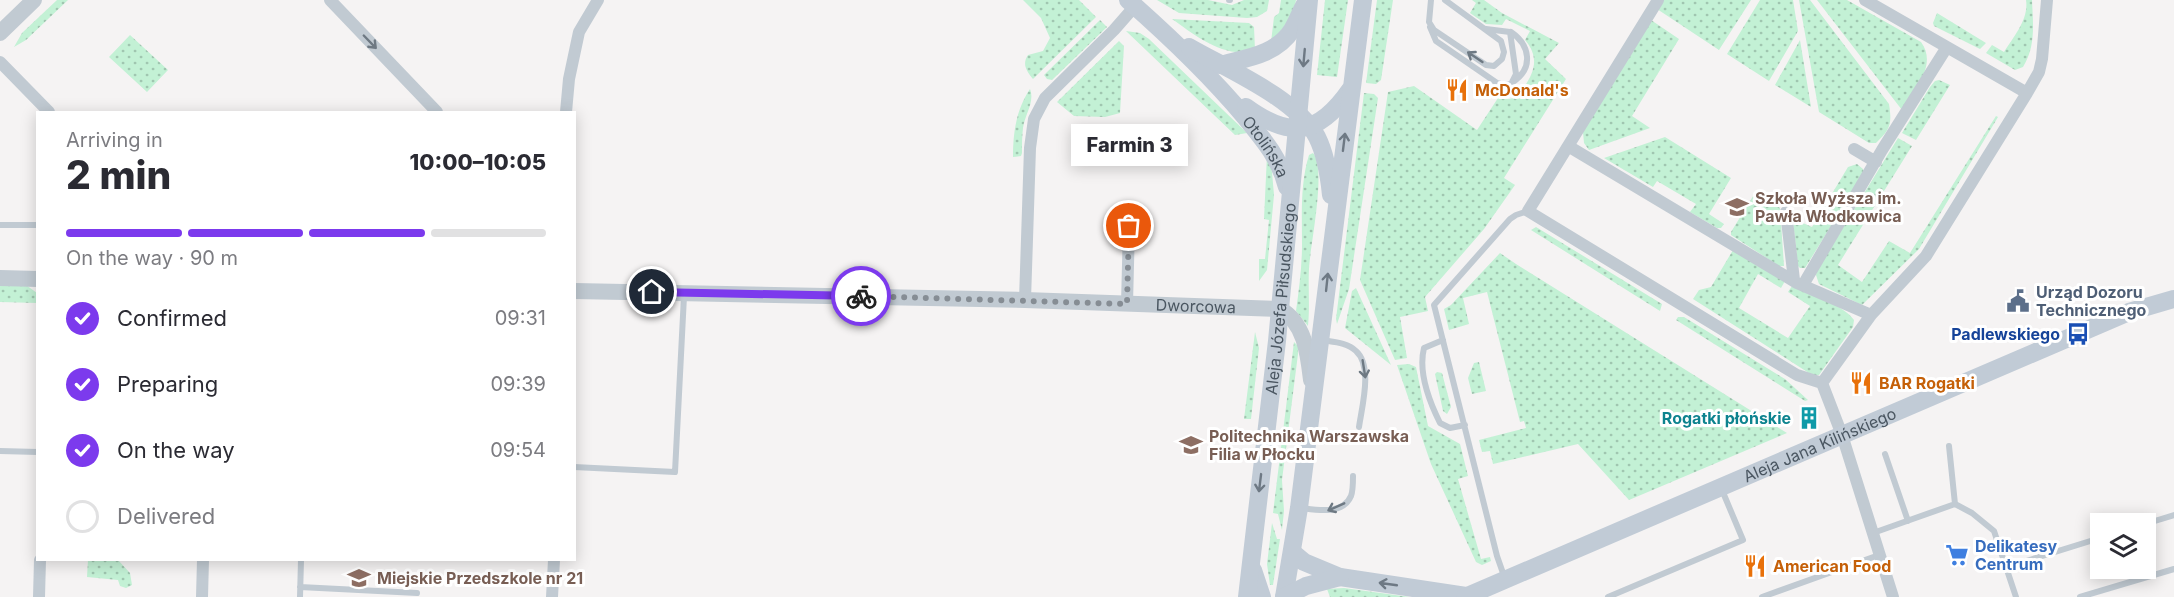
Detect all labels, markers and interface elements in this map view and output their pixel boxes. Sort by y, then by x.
one-way arrow [363,35,377,50]
one-way arrow [1298,48,1309,68]
one-way arrow [1467,51,1483,63]
restaurant icon: McDonald's [1444,77,1470,103]
place label: McDonald's [1475,80,1569,100]
street label: Otolińska [1238,112,1293,180]
callout: Farmin 3 [1070,124,1188,166]
text: Arriving in [66,128,163,152]
text: Farmin 3 [1086,133,1173,157]
one-way arrow [1339,133,1350,153]
text: 10:00–10:05 [410,149,546,175]
text: 2 min [66,151,171,198]
place label: Szkoła Wyższa im. Pawła Włodkowica [1755,188,1902,226]
school or university icon: Szkoła Wyższa im. Pawła Włodkowica [1724,194,1750,220]
pin [1103,200,1154,251]
street label: Aleja Józefa Piłsudskiego [1261,202,1300,396]
icon: bag [1112,209,1145,242]
text: On the way · 90 m [66,246,238,270]
pin [626,266,677,317]
courier [831,266,891,326]
one-way arrow [1322,273,1333,293]
icon: home [635,275,668,308]
icon: bike [845,280,878,313]
place label: Urząd Dozoru Technicznego [2036,282,2146,320]
public building icon: Urząd Dozoru Technicznego [2005,288,2031,314]
street label: Dworcowa [1155,295,1236,317]
icon: check [66,302,99,335]
text: Confirmed [117,305,227,331]
text: 09:31 [495,306,546,330]
bus stop icon: Padlewskiego [2065,321,2091,347]
place label: Padlewskiego [1951,324,2060,344]
one-way arrow [1358,359,1369,378]
icon: check [66,368,99,401]
restaurant icon: BAR Rogatki [1848,370,1874,396]
text: Preparing [117,371,218,397]
text: 09:39 [490,372,546,396]
place label: BAR Rogatki [1879,373,1975,393]
street label: Aleja Jana Kilińskiego [1740,403,1899,486]
building icon: Rogatki płońskie [1796,405,1822,431]
place label: Rogatki płońskie [1662,408,1791,428]
place label: Politechnika Warszawska Filia w Płocku [1209,426,1409,464]
school or university icon: Politechnika Warszawska Filia w Płocku [1178,432,1204,458]
icon: check [66,434,99,467]
text: On the way [117,437,235,463]
text: 09:54 [490,438,546,462]
one-way arrow [1254,473,1265,493]
one-way arrow [1328,501,1346,513]
text: Delivered [117,503,215,529]
map controls [2090,513,2156,579]
button: layers [2090,513,2156,579]
place label: Delikatesy Centrum [1975,536,2058,574]
supermarket icon: Delikatesy Centrum [1944,542,1970,568]
restaurant icon: American Food [1742,553,1768,579]
place label: American Food [1773,556,1891,576]
school or university icon: Miejskie Przedszkole nr 21 [346,565,372,591]
place label: Miejskie Przedszkole nr 21 [377,568,583,588]
one-way arrow [1378,578,1398,589]

